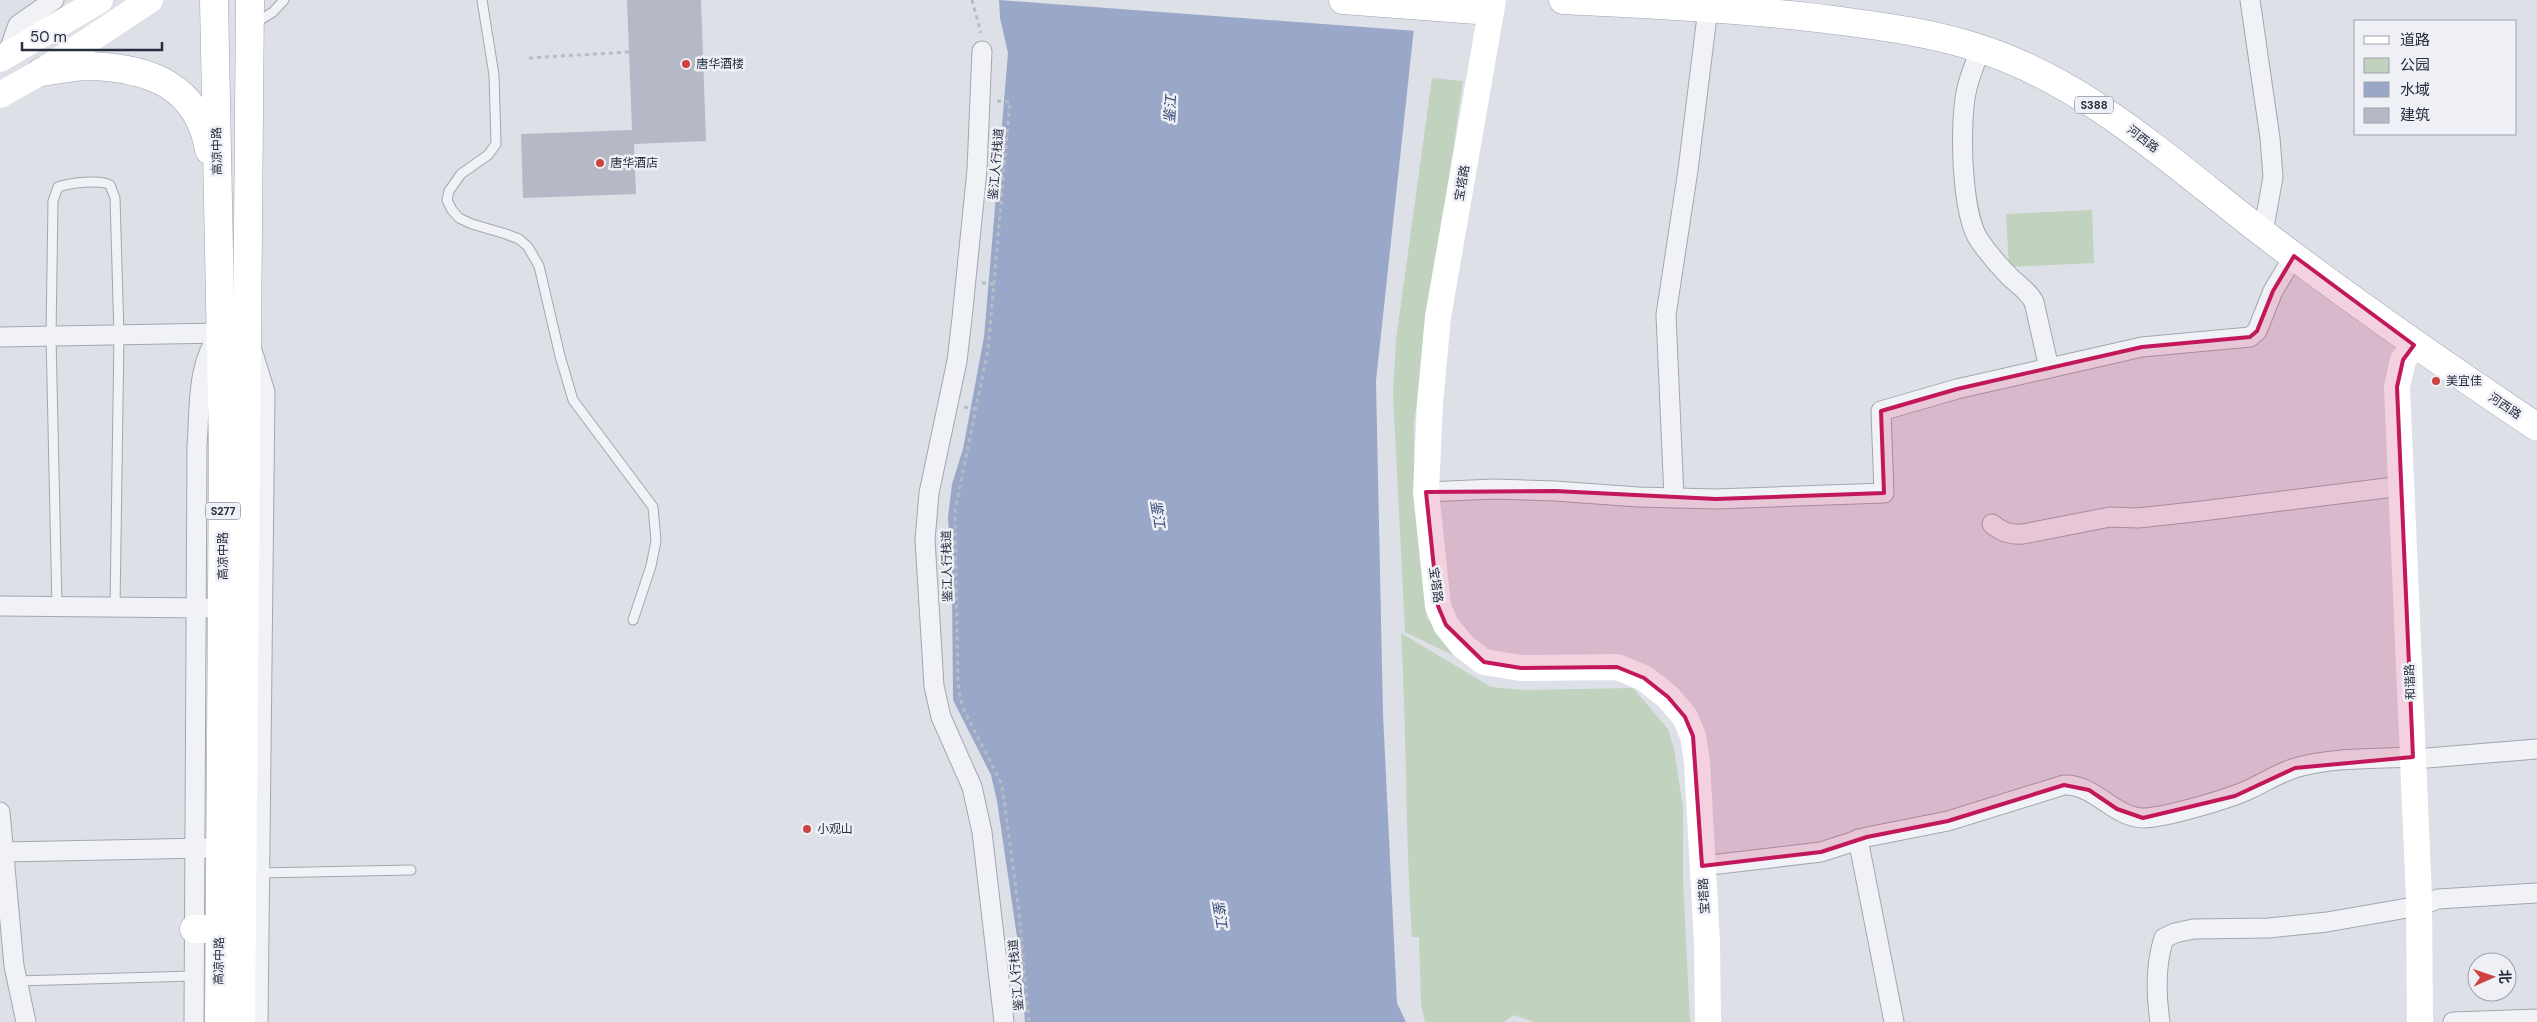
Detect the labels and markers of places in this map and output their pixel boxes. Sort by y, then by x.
place label: 唐华酒楼 [696,56,744,72]
marker: 唐华酒楼 [680,58,692,70]
place label: 唐华酒店 [610,155,658,171]
marker: 唐华酒店 [594,157,606,169]
place label: 美宜佳 [2446,373,2482,389]
marker: 美宜佳 [2430,375,2442,387]
place label: 小观山 [817,821,853,837]
marker: 小观山 [801,823,813,835]

